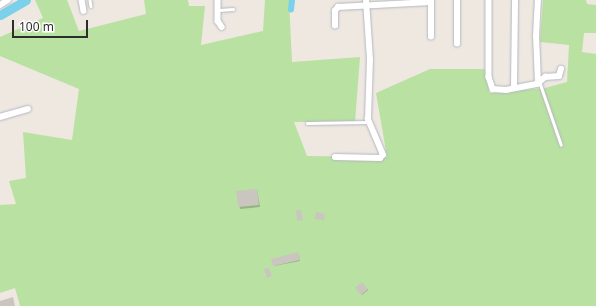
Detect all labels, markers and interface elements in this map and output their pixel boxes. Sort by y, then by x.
scale bar [14,12,90,38]
text: 100 m [19,18,54,35]

